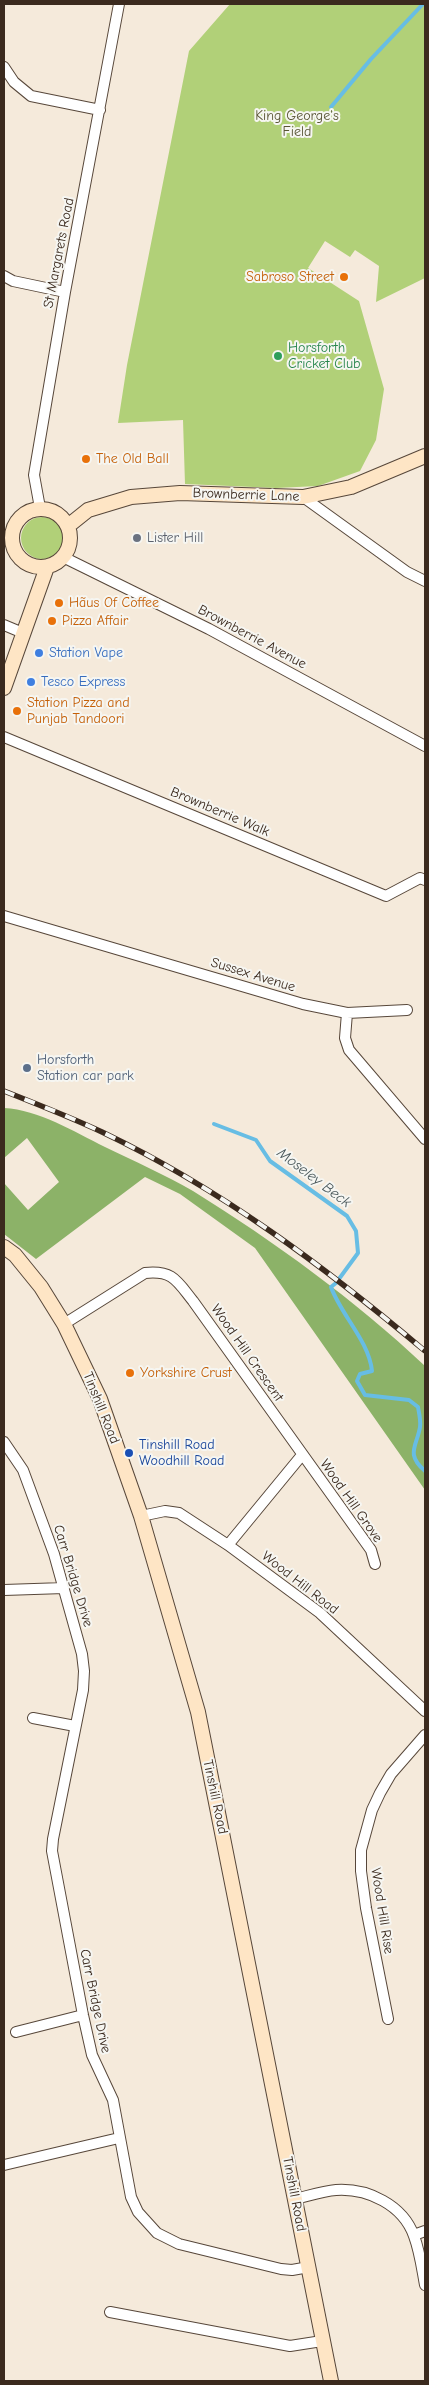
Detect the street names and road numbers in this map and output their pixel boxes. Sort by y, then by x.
street label: St Margarets Road [40,196,78,310]
street label: Brownberrie Lane [192,485,300,505]
street label: Brownberrie Avenue [195,601,309,673]
street label: Brownberrie Walk [168,784,272,840]
street label: Sussex Avenue [209,954,297,996]
street label: Wood Hill Crescent [207,1301,287,1405]
street label: Tinshill Road [79,1370,123,1446]
street label: Wood Hill Grove [316,1456,386,1546]
street label: Carr Bridge Drive [50,1523,96,1629]
street label: Wood Hill Road [258,1548,342,1618]
street label: Tinshill Road [199,1758,231,1836]
street label: Wood Hill Rise [367,1867,397,1955]
street label: Carr Bridge Drive [76,1948,114,2054]
street label: Tinshill Road [279,2155,309,2233]

